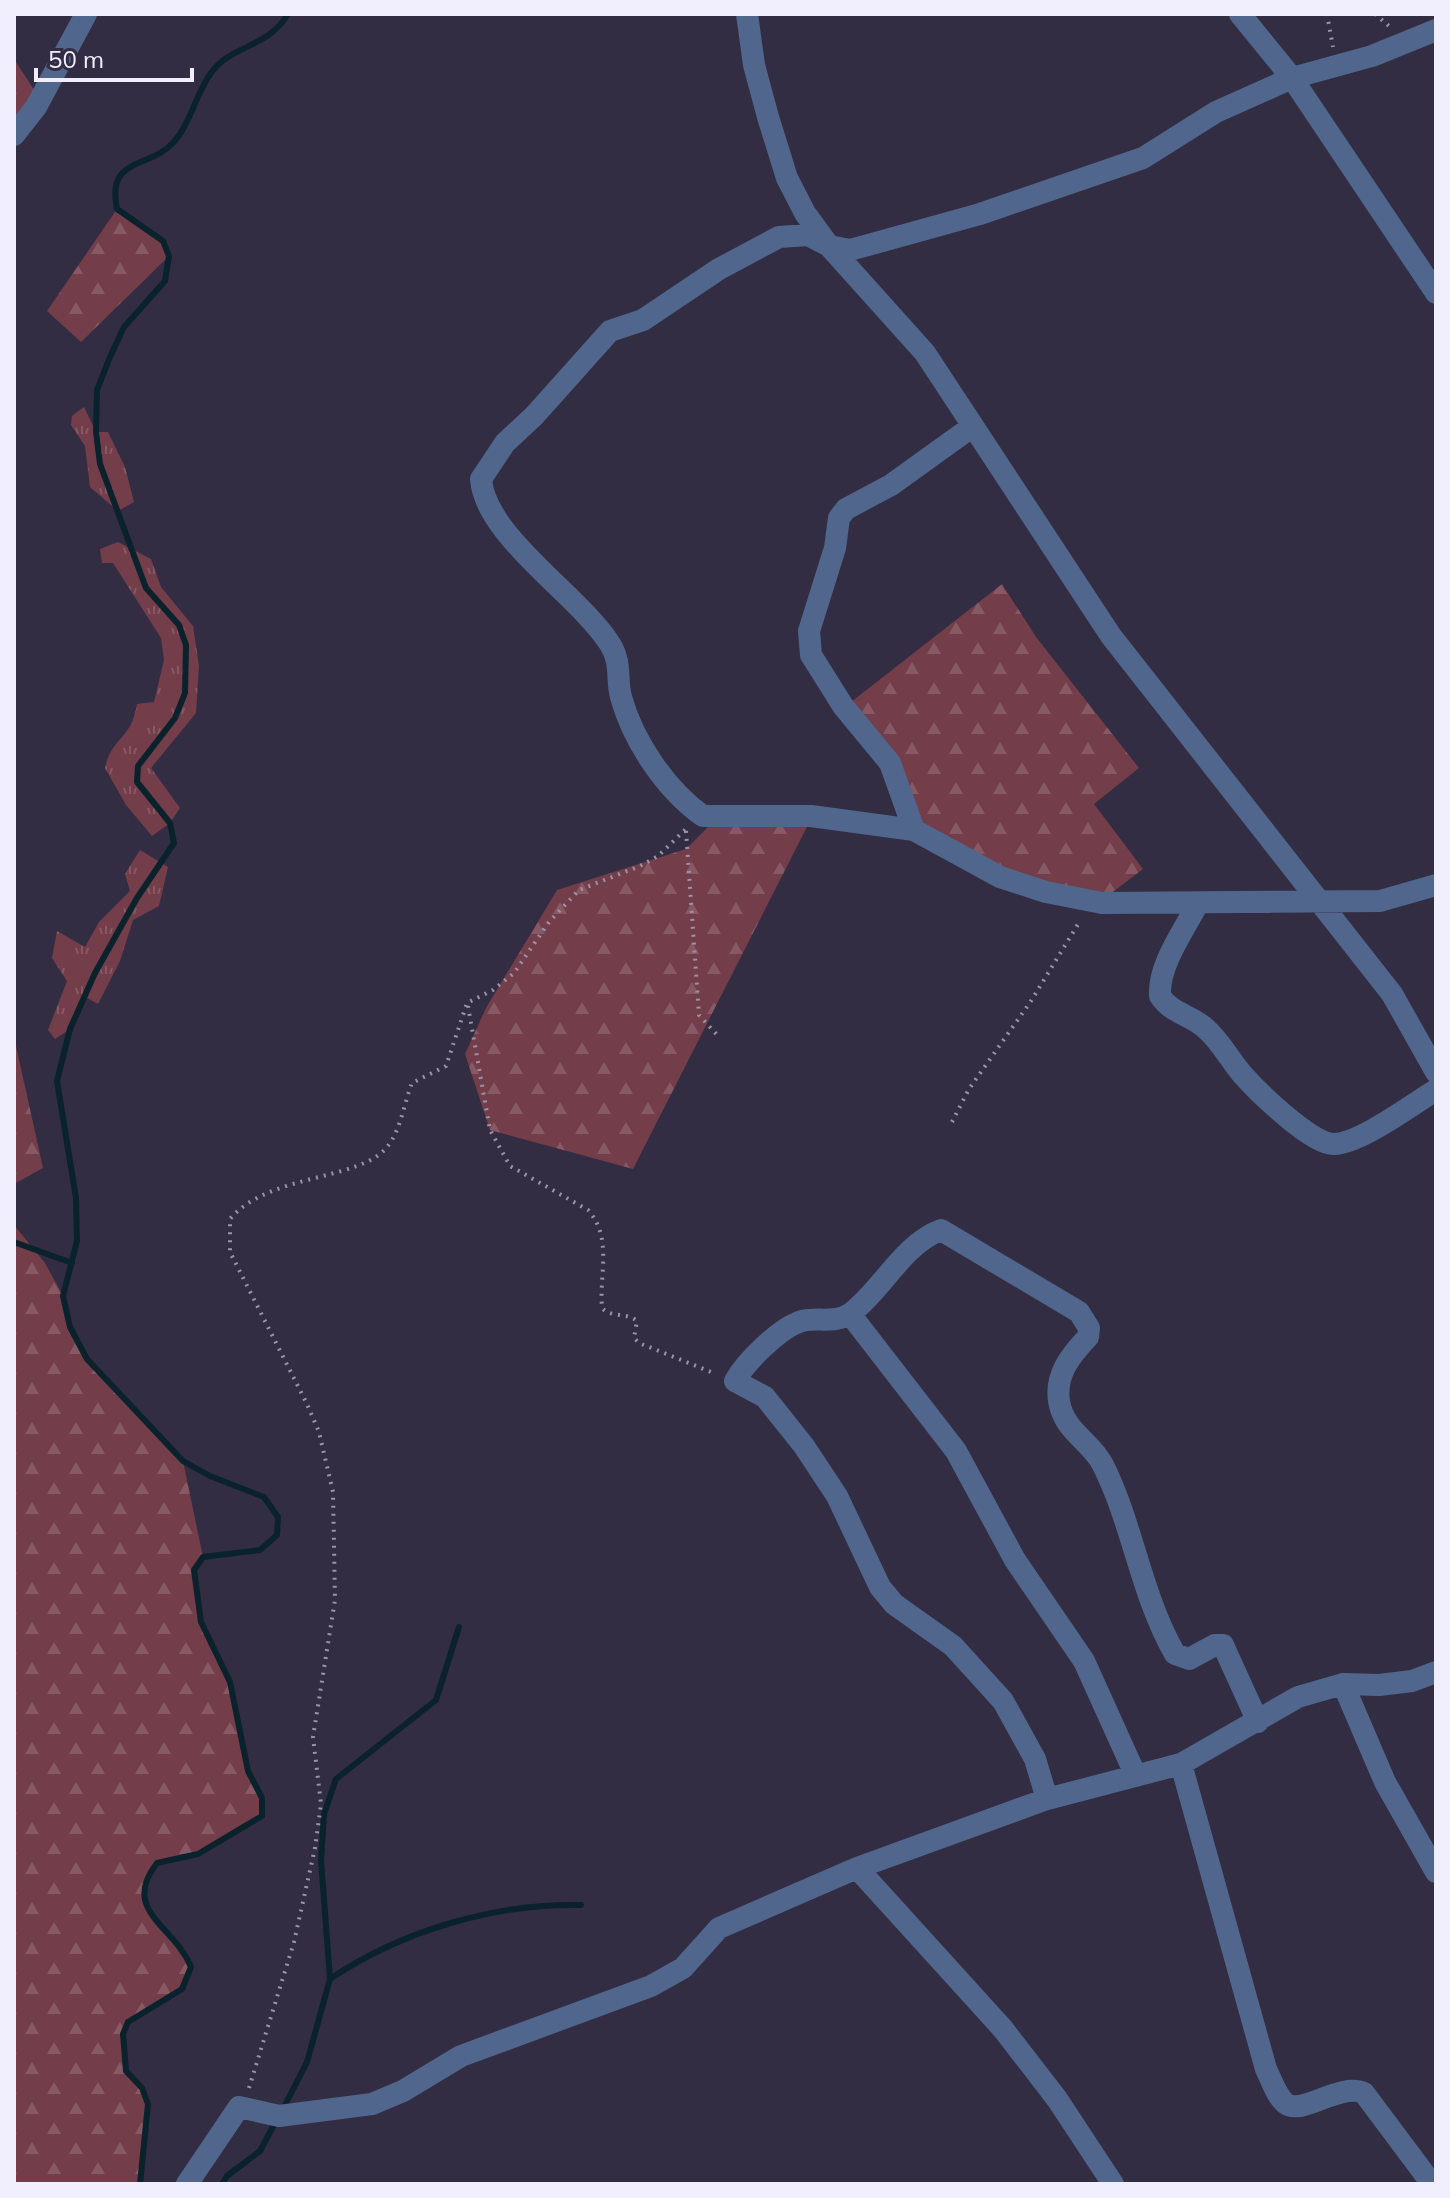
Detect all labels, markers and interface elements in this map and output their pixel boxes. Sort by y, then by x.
scale bar [36,32,192,82]
text: 50 m [48,44,104,74]

